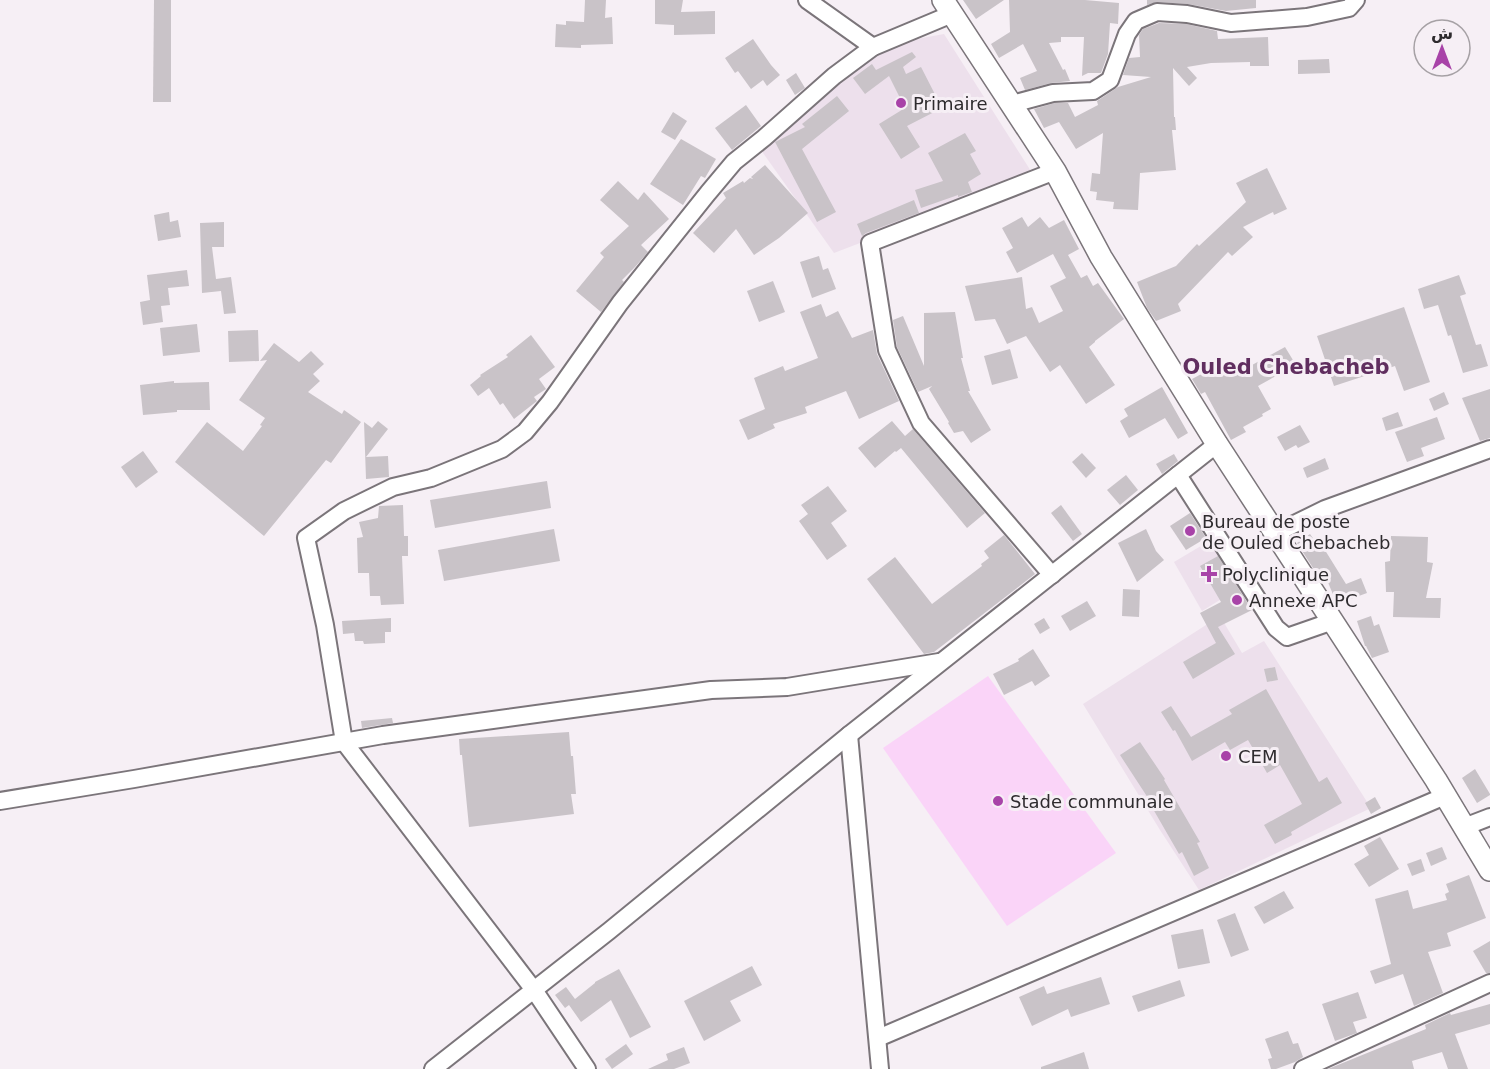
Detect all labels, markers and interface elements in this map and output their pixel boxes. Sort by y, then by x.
north arrow [1412,18,1472,78]
text: ش [1431,24,1453,43]
place label: Primaire [913,93,988,114]
marker: Primaire [894,96,908,110]
district label: Ouled Chebacheb [1182,355,1390,379]
place label: Bureau de poste de Ouled Chebacheb [1202,511,1390,553]
marker: Bureau de poste de Ouled Chebacheb [1183,524,1197,538]
place label: Polyclinique [1222,564,1329,585]
marker: Polyclinique [1200,565,1218,583]
place label: Annexe APC [1249,590,1358,611]
marker: Annexe APC [1230,593,1244,607]
place label: CEM [1238,746,1277,767]
marker: CEM [1219,749,1233,763]
place label: Stade communale [1010,791,1174,812]
marker: Stade communale [991,794,1005,808]

